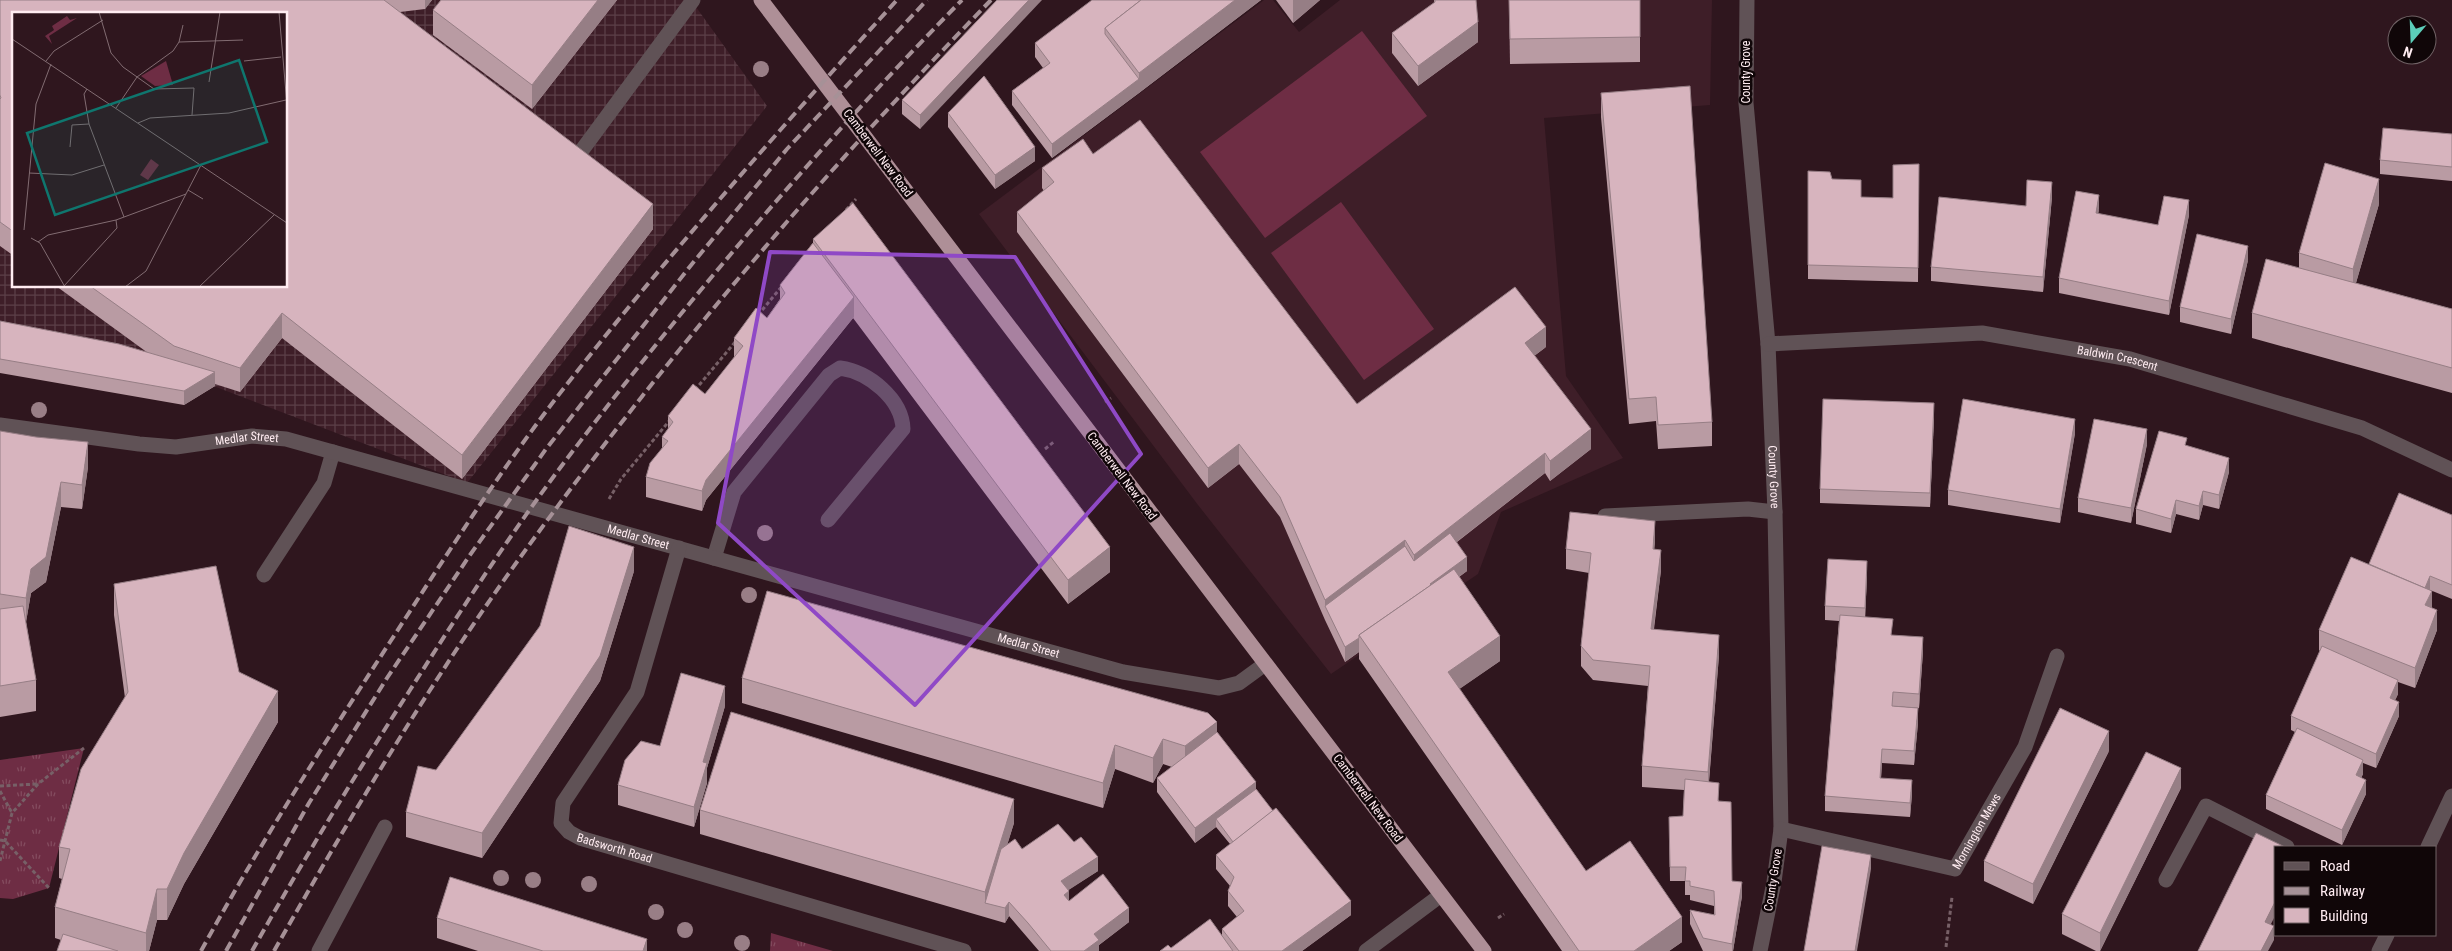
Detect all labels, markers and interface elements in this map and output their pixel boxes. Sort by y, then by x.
inset map [12,12,288,288]
north arrow [2387,15,2437,65]
street label: County Grove [1739,40,1753,104]
text: N [2401,43,2414,61]
street label: Camberwell New Road [840,106,916,200]
street label: Baldwin Crescent [2076,343,2160,374]
street label: Medlar Street [214,429,280,448]
street label: Camberwell New Road [1084,429,1160,523]
street label: County Grove [1765,445,1782,509]
street label: Medlar Street [606,522,671,552]
street label: Medlar Street [996,630,1061,661]
street label: Camberwell New Road [1330,751,1406,845]
street label: Mornington Mews [1949,791,2004,872]
street label: Badsworth Road [575,830,654,866]
legend [2274,846,2437,936]
street label: County Grove [1761,847,1785,912]
text: Road [2320,857,2350,875]
text: Railway [2320,882,2365,900]
text: Building [2320,907,2368,925]

